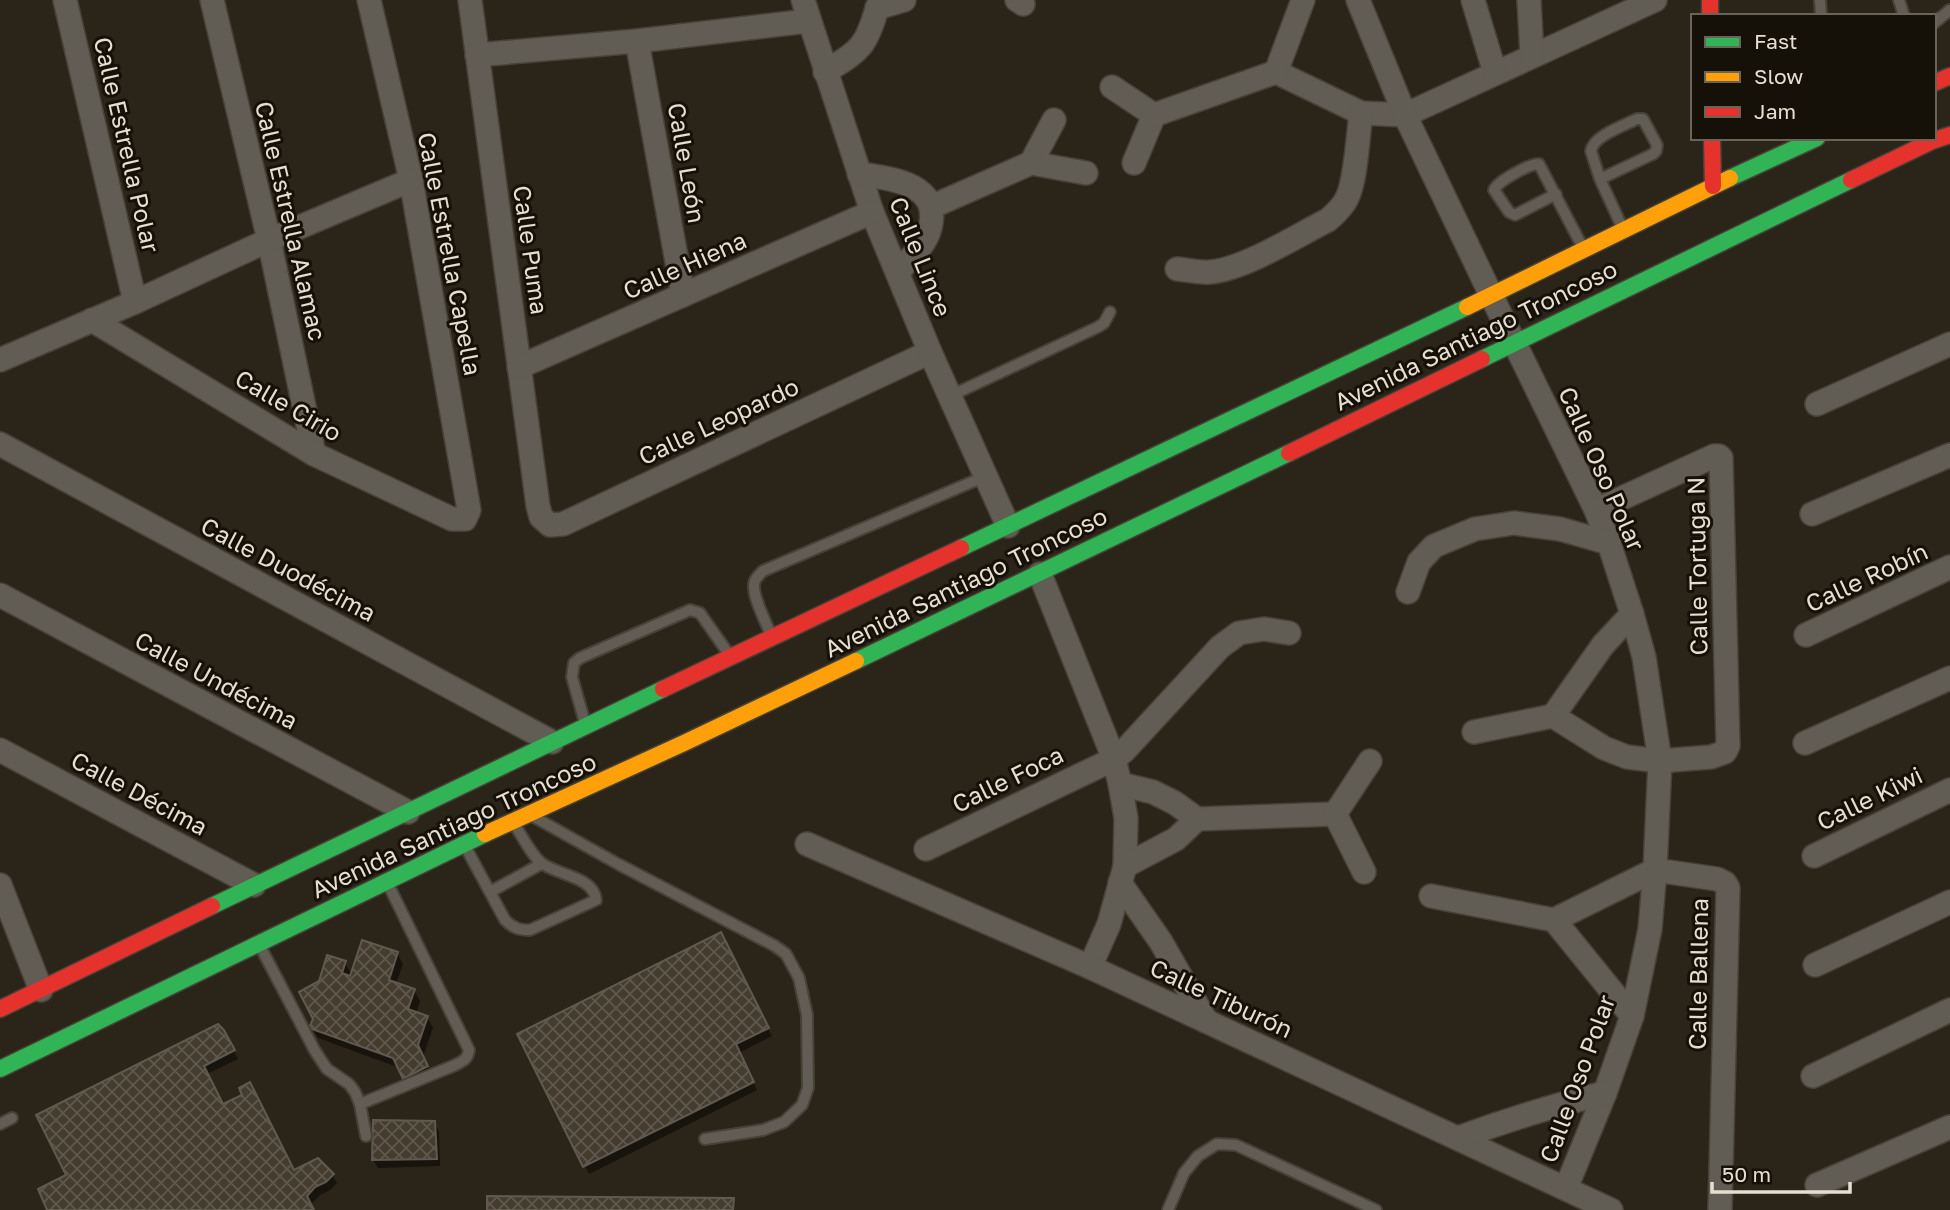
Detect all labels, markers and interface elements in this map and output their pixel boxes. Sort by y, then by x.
legend [1691,14,1936,140]
text: Fast [1754,28,1797,54]
street label: Calle Estrella Polar [89,34,166,255]
text: Slow [1754,63,1803,89]
street label: Calle Estrella Alamac [250,98,333,343]
text: Jam [1754,98,1796,124]
street label: Calle León [663,100,712,225]
street label: Calle Estrella Capella [413,130,488,378]
street label: Calle Puma [508,183,555,316]
street label: Calle Lince [884,192,959,321]
street label: Calle Hiena [618,225,751,305]
street label: Avenida Santiago Troncoso [1329,253,1621,416]
street label: Calle Cirio [230,363,347,447]
street label: Calle Leopardo [634,371,803,470]
street label: Calle Oso Polar [1553,382,1651,555]
street label: Calle Tortuga N [1680,477,1713,656]
street label: Avenida Santiago Troncoso [819,500,1111,663]
street label: Calle Duodécima [196,510,381,627]
street label: Calle Robín [1801,536,1932,618]
street label: Calle Undécima [130,625,303,735]
street label: Calle Foca [947,739,1068,818]
street label: Calle Décima [67,745,213,841]
street label: Avenida Santiago Troncoso [306,746,600,903]
street label: Calle Kiwi [1812,760,1927,836]
street label: Calle Ballena [1682,898,1713,1050]
street label: Calle Tiburón [1146,952,1297,1043]
street label: Calle Oso Polar [1533,991,1620,1166]
scale bar [1712,1150,1850,1194]
text: 50 m [1722,1161,1771,1187]

